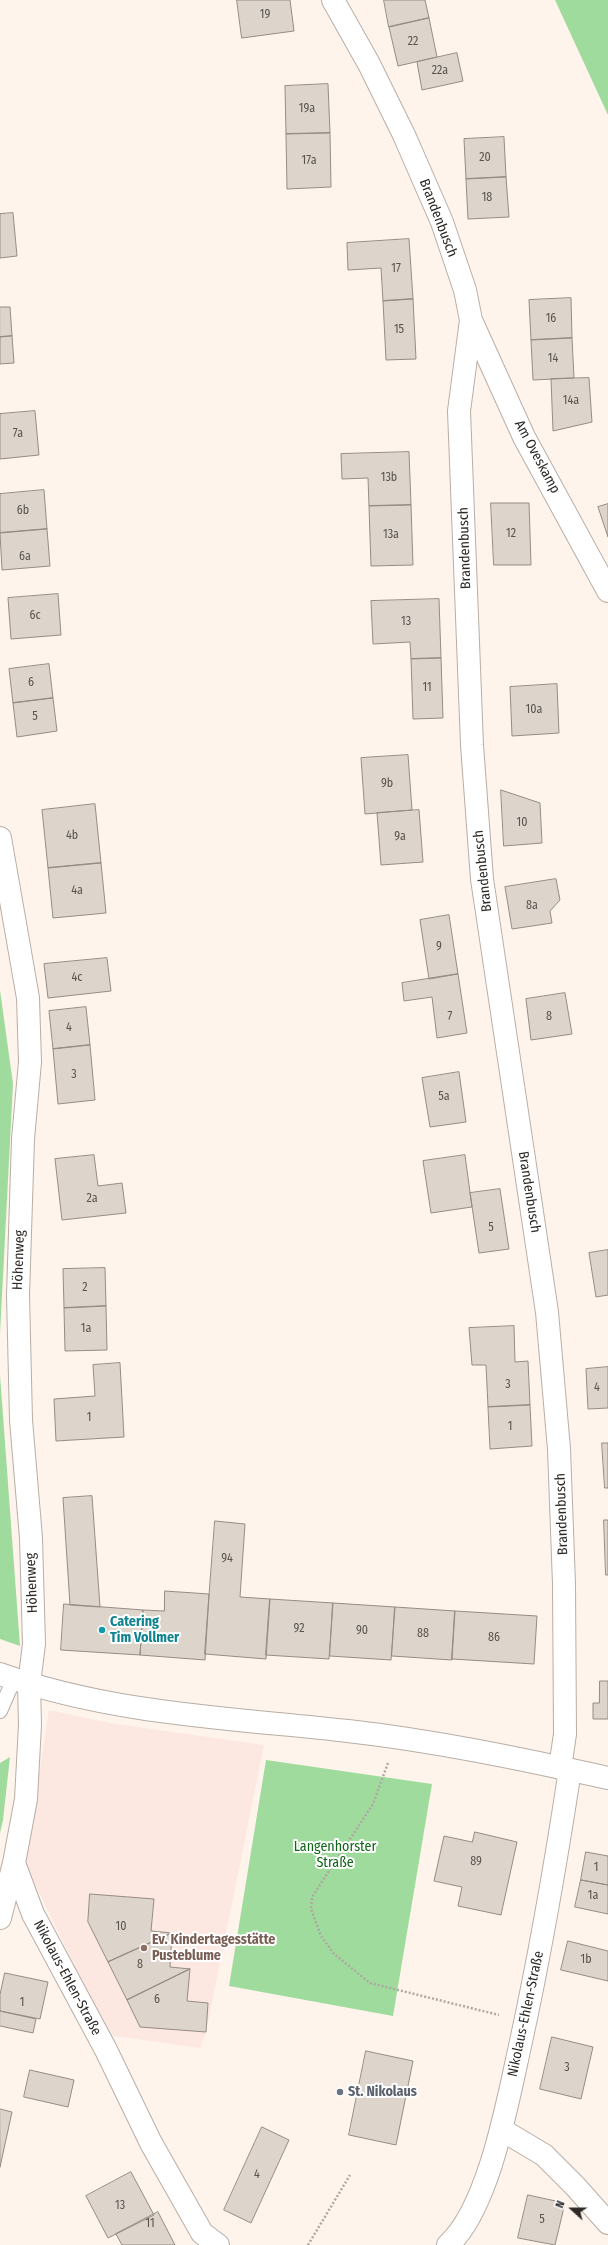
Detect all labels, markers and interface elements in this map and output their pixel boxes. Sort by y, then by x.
house number: 19 [260,8,270,22]
house number: 22 [408,35,418,49]
house number: 22a [432,64,448,78]
house number: 19a [299,102,315,116]
house number: 20 [479,151,491,165]
house number: 17a [301,154,317,168]
street label: Brandenbusch [415,177,461,259]
house number: 18 [482,191,492,205]
house number: 17 [391,262,401,276]
house number: 16 [546,312,556,326]
house number: 15 [394,323,404,337]
house number: 14 [548,352,558,366]
house number: 14a [563,394,579,408]
street label: Am Oveskamp [511,417,563,497]
house number: 7a [13,427,23,441]
house number: 13b [381,471,397,485]
house number: 6b [17,504,29,518]
street label: Brandenbusch [455,507,475,589]
house number: 12 [506,527,516,541]
house number: 13a [383,528,399,542]
house number: 6a [19,550,31,564]
house number: 6c [29,609,41,623]
house number: 13 [401,615,411,629]
house number: 6 [28,676,34,690]
house number: 11 [422,681,432,695]
house number: 10a [526,703,542,717]
house number: 5 [32,710,38,724]
house number: 9b [381,777,393,791]
house number: 10 [517,816,527,830]
house number: 4b [66,829,78,843]
street label: Brandenbusch [470,829,496,913]
house number: 9a [394,830,406,844]
house number: 4a [71,884,83,898]
house number: 8a [526,899,538,913]
house number: 9 [436,940,442,954]
house number: 4c [72,971,82,985]
house number: 7 [448,1010,452,1024]
house number: 8 [546,1010,552,1024]
house number: 4 [66,1021,72,1035]
house number: 3 [71,1068,77,1082]
house number: 5a [438,1090,450,1104]
street label: Brandenbusch [514,1150,544,1234]
house number: 2a [86,1192,98,1206]
house number: 5 [488,1221,494,1235]
street label: Höhenweg [10,1230,28,1290]
house number: 2 [82,1281,88,1295]
house number: 1a [81,1322,91,1336]
house number: 3 [505,1378,511,1392]
house number: 4 [594,1381,600,1395]
house number: 1 [87,1411,91,1425]
house number: 1 [508,1420,512,1434]
street label: Brandenbusch [552,1473,572,1555]
house number: 94 [221,1552,233,1566]
street label: Höhenweg [23,1553,41,1613]
place label: Catering Tim Vollmer [110,1614,179,1646]
house number: 92 [294,1622,304,1636]
house number: 90 [356,1624,368,1638]
marker: Catering Tim Vollmer [97,1625,107,1635]
house number: 88 [417,1627,429,1641]
house number: 86 [488,1631,500,1645]
park label: Langenhorster Straße [294,1839,376,1872]
house number: 89 [470,1855,482,1869]
house number: 1 [594,1861,598,1875]
house number: 1a [588,1889,598,1903]
street label: Nikolaus-Ehlen-Straße [29,1917,105,2039]
house number: 10 [116,1920,126,1934]
place label: Ev. Kindertagesstätte Pusteblume [152,1932,275,1964]
marker: Ev. Kindertagesstätte Pusteblume [139,1943,149,1953]
street label: Nikolaus-Ehlen-Straße [504,1950,548,2078]
house number: 1b [580,1953,592,1967]
house number: 8 [137,1958,143,1972]
house number: 6 [154,1993,160,2007]
house number: 1 [20,1996,24,2010]
house number: 3 [564,2061,570,2075]
place label: St. Nikolaus [348,2084,417,2100]
marker: St. Nikolaus [335,2087,345,2097]
house number: 4 [254,2168,260,2182]
north arrow [552,2189,592,2229]
house number: 13 [115,2199,125,2213]
text: N [553,2199,568,2210]
house number: 5 [539,2213,545,2227]
house number: 11 [145,2217,155,2231]

